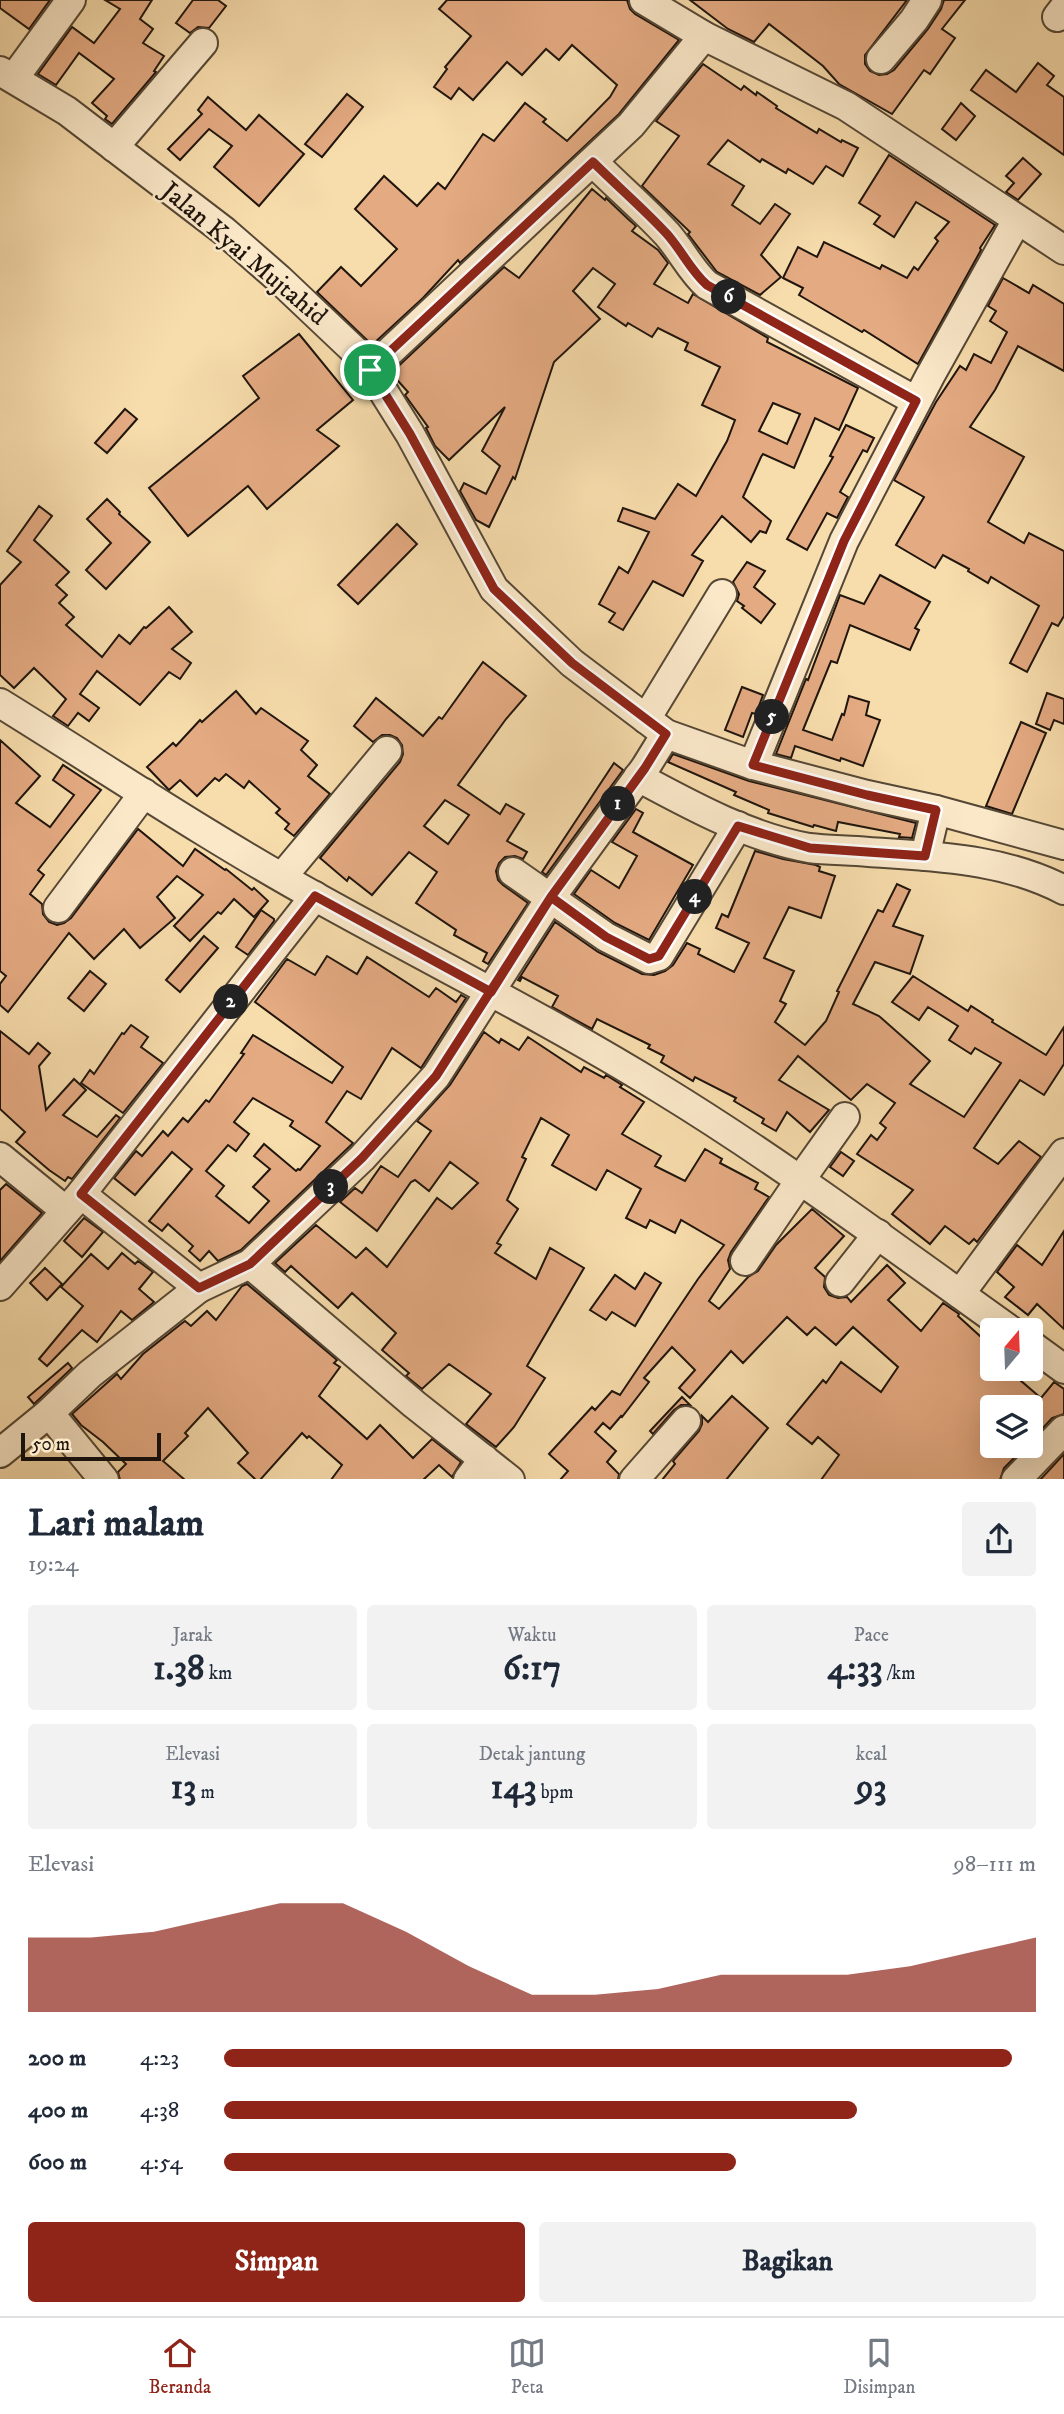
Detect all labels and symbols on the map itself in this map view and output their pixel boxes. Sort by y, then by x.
street label: Jalan Kyai Mujtahid [153,174,334,333]
pin: 6 [712,280,746,314]
pin [340,340,400,400]
pin: 5 [754,700,790,734]
pin: 1 [600,786,636,822]
pin: 4 [678,880,712,914]
pin: 2 [214,984,248,1020]
pin: 3 [314,1170,348,1204]
north arrow [980,1318,1043,1381]
scale bar [21,1430,161,1462]

